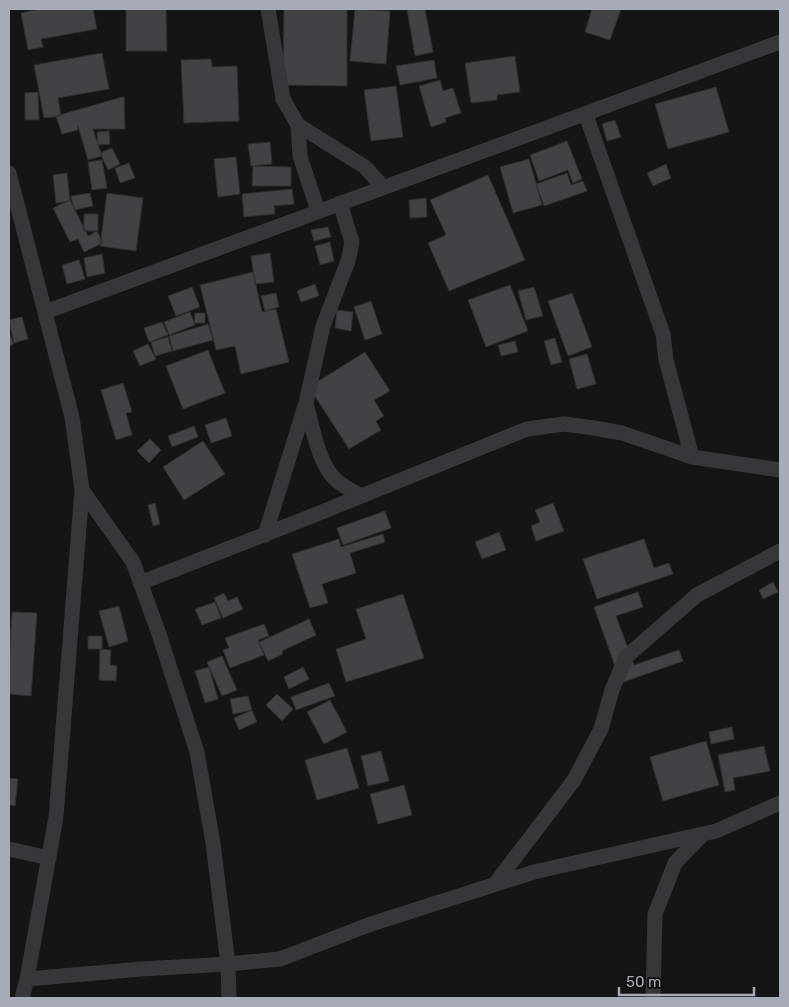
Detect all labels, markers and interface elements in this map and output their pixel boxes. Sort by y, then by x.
scale bar [619,964,754,996]
text: 50 m [626,973,661,991]

